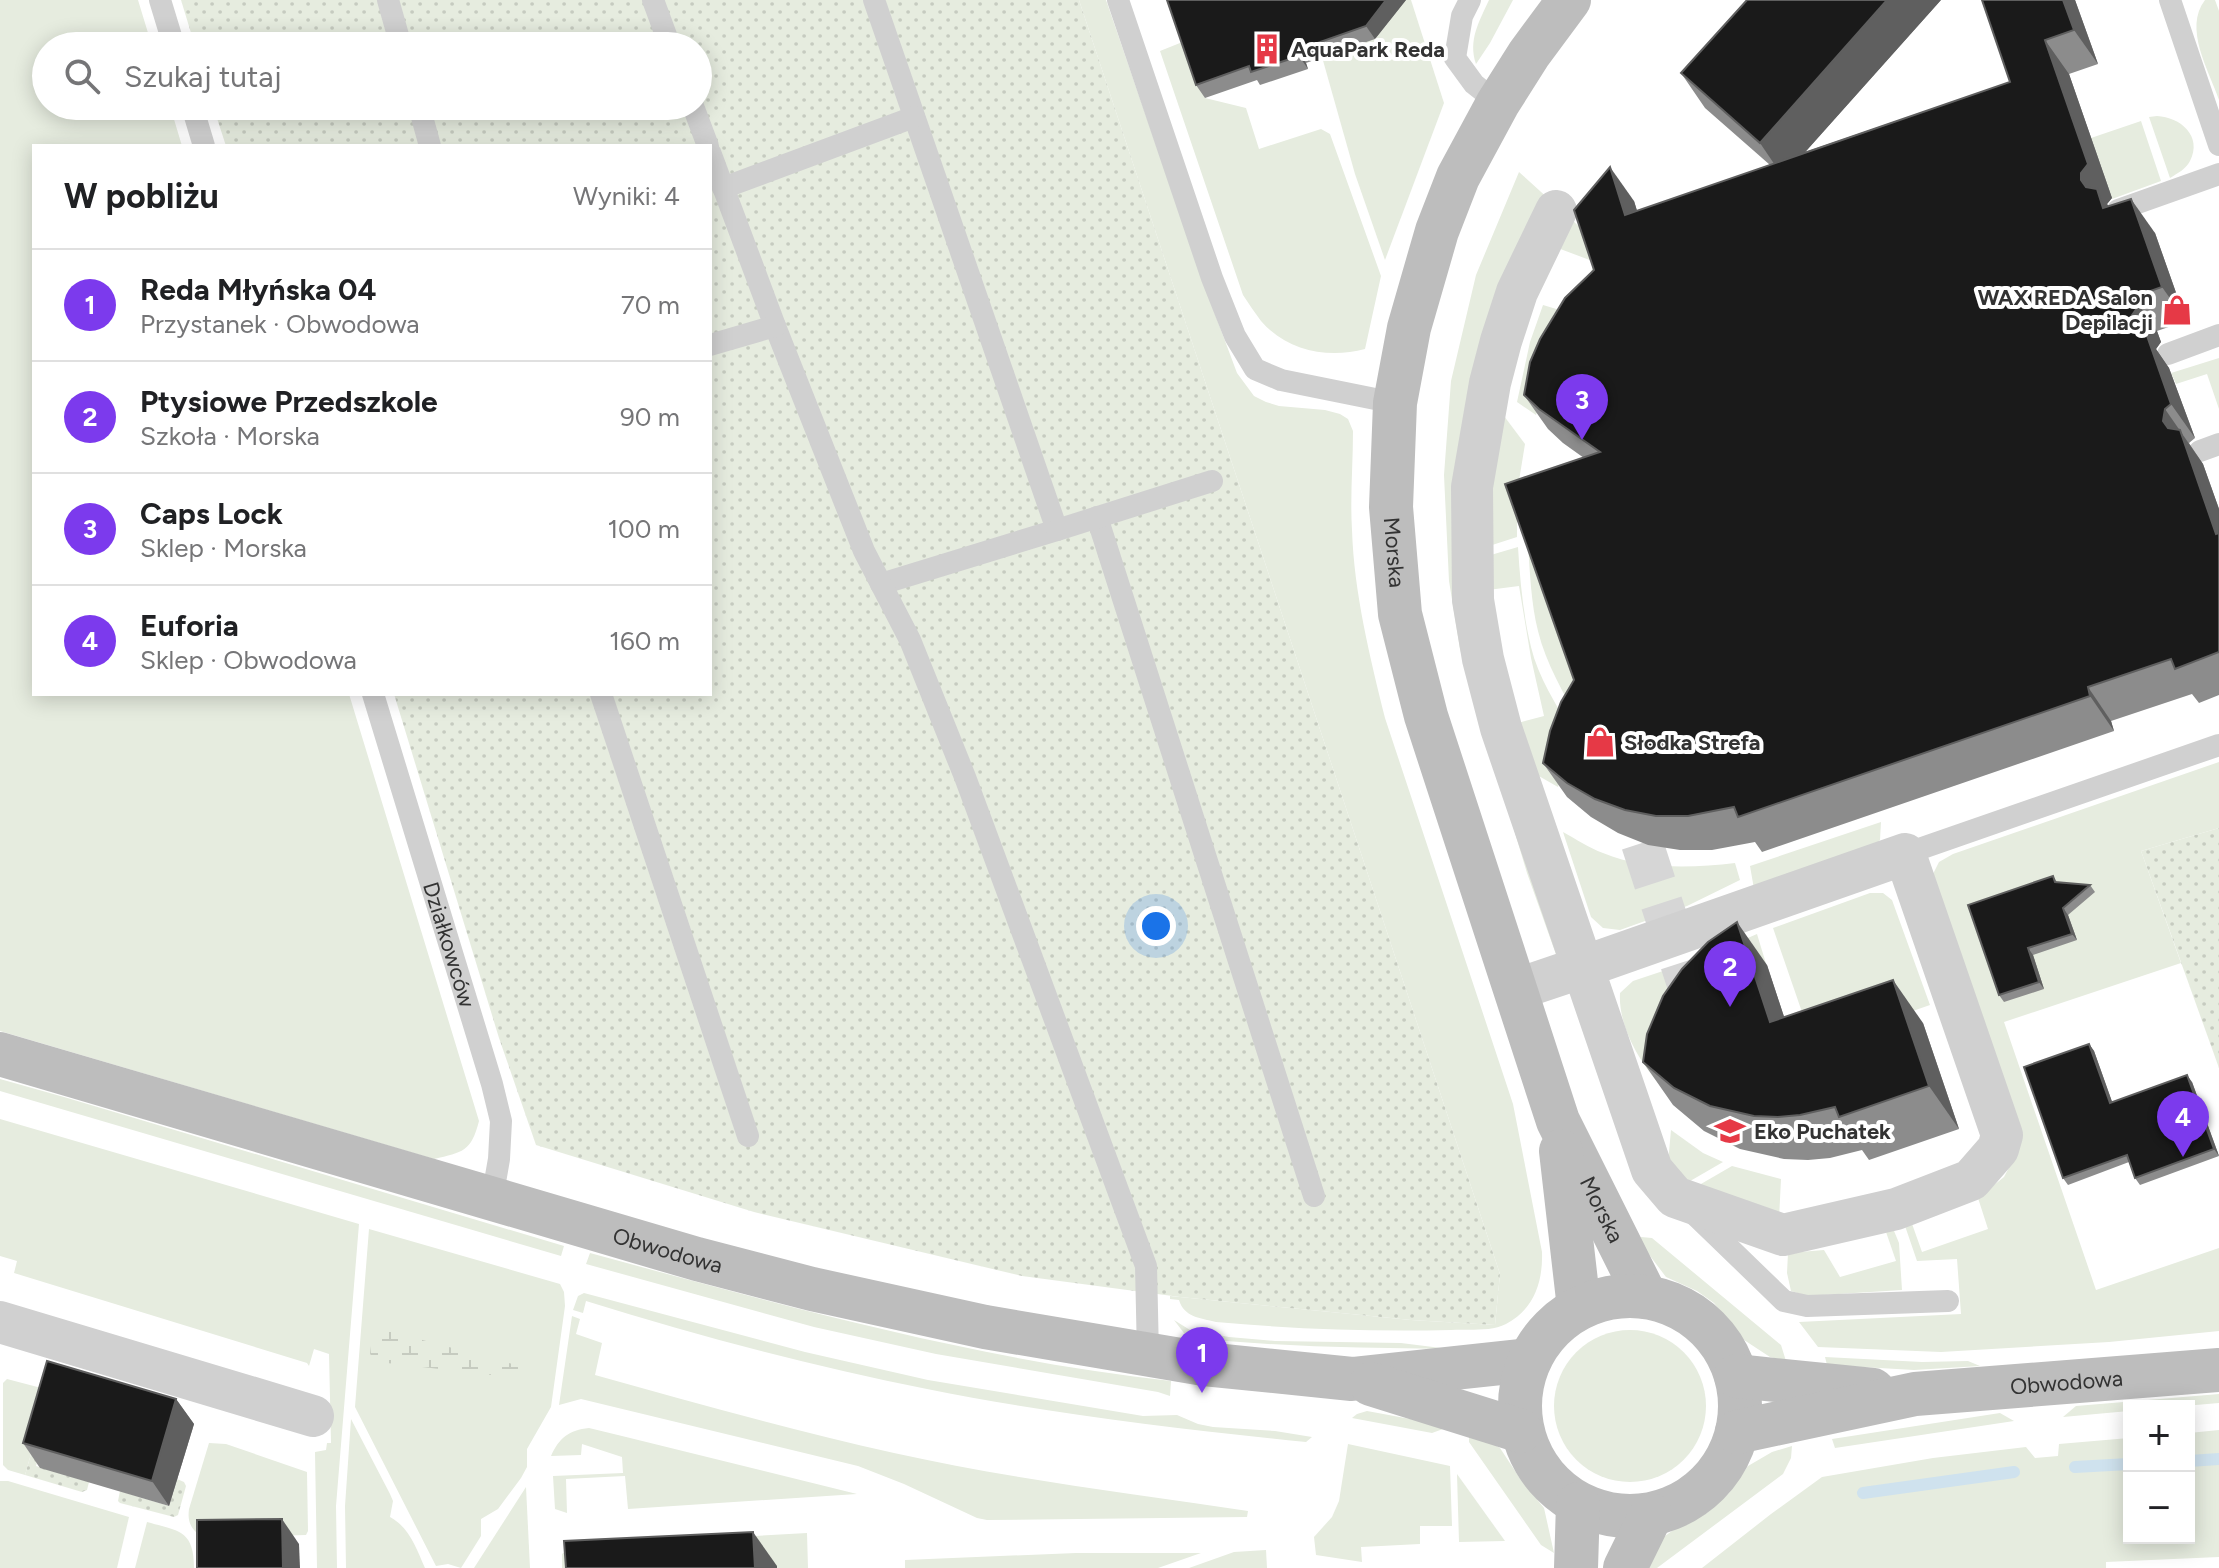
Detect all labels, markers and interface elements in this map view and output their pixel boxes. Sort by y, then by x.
search box [32,32,712,120]
building icon: AquaPark Reda [1250,32,1284,66]
place label: AquaPark Reda [1291,36,1445,63]
icon: search [60,54,104,98]
text: Szukaj tutaj [124,58,282,95]
text: W pobliżu [64,176,219,217]
text: Wyniki: 4 [573,180,680,212]
text: Reda Młyńska 04 [140,271,376,308]
place label: WAX REDA Salon Depilacji [1978,284,2153,336]
text: 1 [85,289,95,321]
text: 70 m [621,289,680,321]
shop icon: WAX REDA Salon Depilacji [2160,293,2194,327]
text: Przystanek · Obwodowa [140,308,420,340]
pin: 3 [1556,374,1608,440]
text: Ptysiowe Przedszkole [140,383,438,420]
text: 2 [82,401,98,433]
text: 90 m [620,401,680,433]
text: Szkoła · Morska [140,420,320,452]
text: Caps Lock [140,495,283,532]
text: 3 [83,513,97,545]
text: 100 m [607,513,680,545]
street label: Morska [1378,516,1411,589]
text: Sklep · Morska [140,532,307,564]
text: Euforia [140,607,239,644]
text: 4 [82,625,98,657]
text: 160 m [609,625,680,657]
text: Sklep · Obwodowa [140,644,357,676]
shop icon: Słodka Strefa [1583,725,1617,759]
place label: Słodka Strefa [1624,729,1761,756]
street label: Działkowców [417,879,481,1012]
your location [1136,906,1176,946]
pin: 2 [1704,941,1756,1007]
pin: 4 [2157,1091,2209,1157]
school or university icon: Eko Puchatek [1713,1114,1747,1148]
place label: Eko Puchatek [1754,1118,1891,1145]
street label: Morska [1574,1172,1630,1247]
street label: Obwodowa [610,1222,725,1279]
pin: 1 [1176,1327,1228,1393]
street label: Obwodowa [2009,1365,2124,1400]
map controls [2123,1400,2195,1544]
button: + [2123,1400,2195,1472]
button: − [2123,1472,2195,1544]

